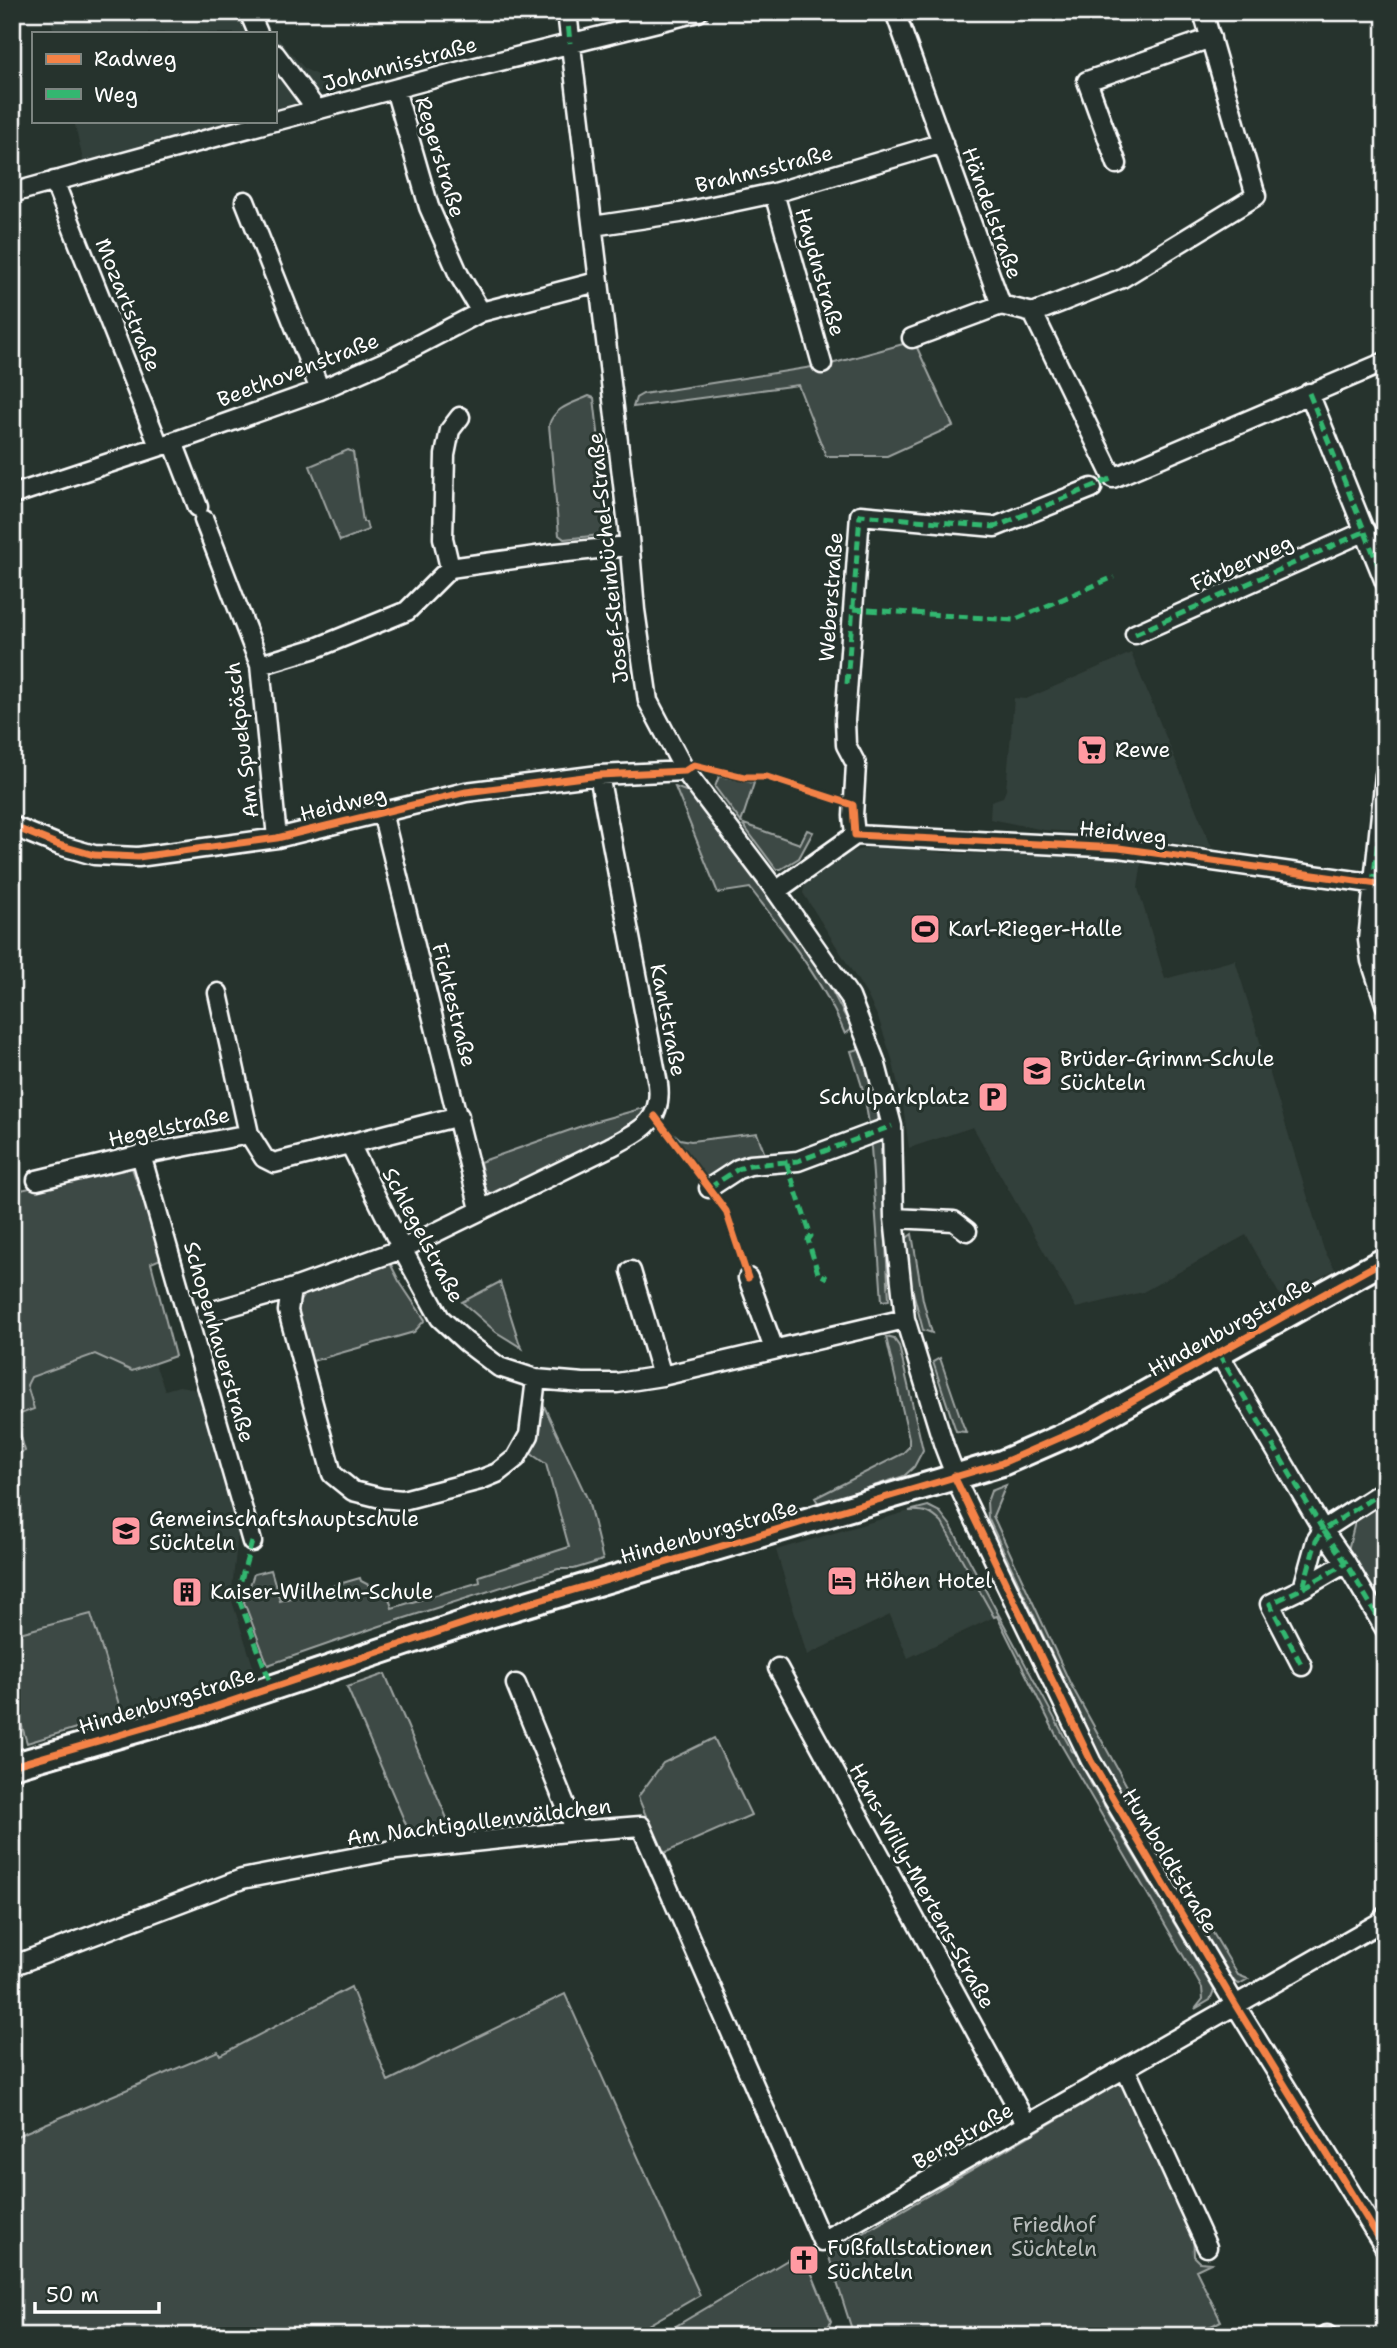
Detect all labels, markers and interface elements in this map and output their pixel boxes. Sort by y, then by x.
street label: Johannisstraße [320,30,480,98]
legend [32,32,276,122]
text: Radweg [94,45,177,73]
text: Weg [94,81,138,109]
street label: Regerstraße [408,93,472,221]
street label: Brahmsstraße [692,138,836,200]
street label: Händelstraße [955,143,1029,283]
street label: Haydnstraße [788,205,852,339]
street label: Mozartstraße [89,234,167,376]
street label: Beethovenstraße [213,326,383,414]
street label: Josef-Steinbüchel-Straße [581,431,635,685]
street label: Färberweg [1187,528,1297,598]
street label: Weberstraße [812,531,850,663]
street label: Am Spuekpäsch [219,660,265,820]
supermarket icon: Rewe [1075,733,1109,767]
place label: Rewe [1115,736,1170,764]
street label: Heidweg [297,780,389,828]
street label: Heidweg [1078,814,1168,852]
sports icon: Karl-Rieger-Halle [908,912,942,946]
place label: Karl-Rieger-Halle [948,915,1123,943]
street label: Fichtestraße [425,940,483,1070]
street label: Kantstraße [643,961,693,1079]
place label: Brüder-Grimm-Schule Süchteln [1060,1045,1275,1097]
school or university icon: Brüder-Grimm-Schule Süchteln [1020,1054,1054,1088]
parking icon: Schulparkplatz [976,1080,1010,1114]
place label: Schulparkplatz [819,1083,970,1111]
street label: Hegelstraße [106,1100,232,1154]
street label: Schlegelstraße [376,1163,470,1307]
street label: Schopenhauerstraße [177,1238,261,1446]
street label: Hindenburgstraße [1143,1270,1317,1384]
street label: Hindenburgstraße [617,1493,801,1571]
place label: Gemeinschaftshauptschule Süchteln [149,1505,419,1557]
school or university icon: Gemeinschaftshauptschule Süchteln [109,1514,143,1548]
hotel icon: Höhen Hotel [825,1564,859,1598]
place label: Höhen Hotel [865,1567,993,1595]
building icon: Kaiser-Wilhelm-Schule [170,1575,204,1609]
place label: Kaiser-Wilhelm-Schule [210,1578,433,1606]
street label: Hindenburgstraße [75,1661,259,1741]
street label: Hans-Willy-Mertens-Straße [843,1758,1001,2014]
street label: Humboldtstraße [1116,1783,1224,1939]
street label: Am Nachtigallenwäldchen [345,1792,613,1852]
street label: Bergstraße [908,2096,1018,2176]
park label: Friedhof Süchteln [1011,2211,1097,2263]
place label: Fußfallstationen Süchteln [827,2234,993,2286]
church icon: Fußfallstationen Süchteln [787,2243,821,2277]
scale bar [35,2271,159,2315]
text: 50 m [46,2281,99,2309]

